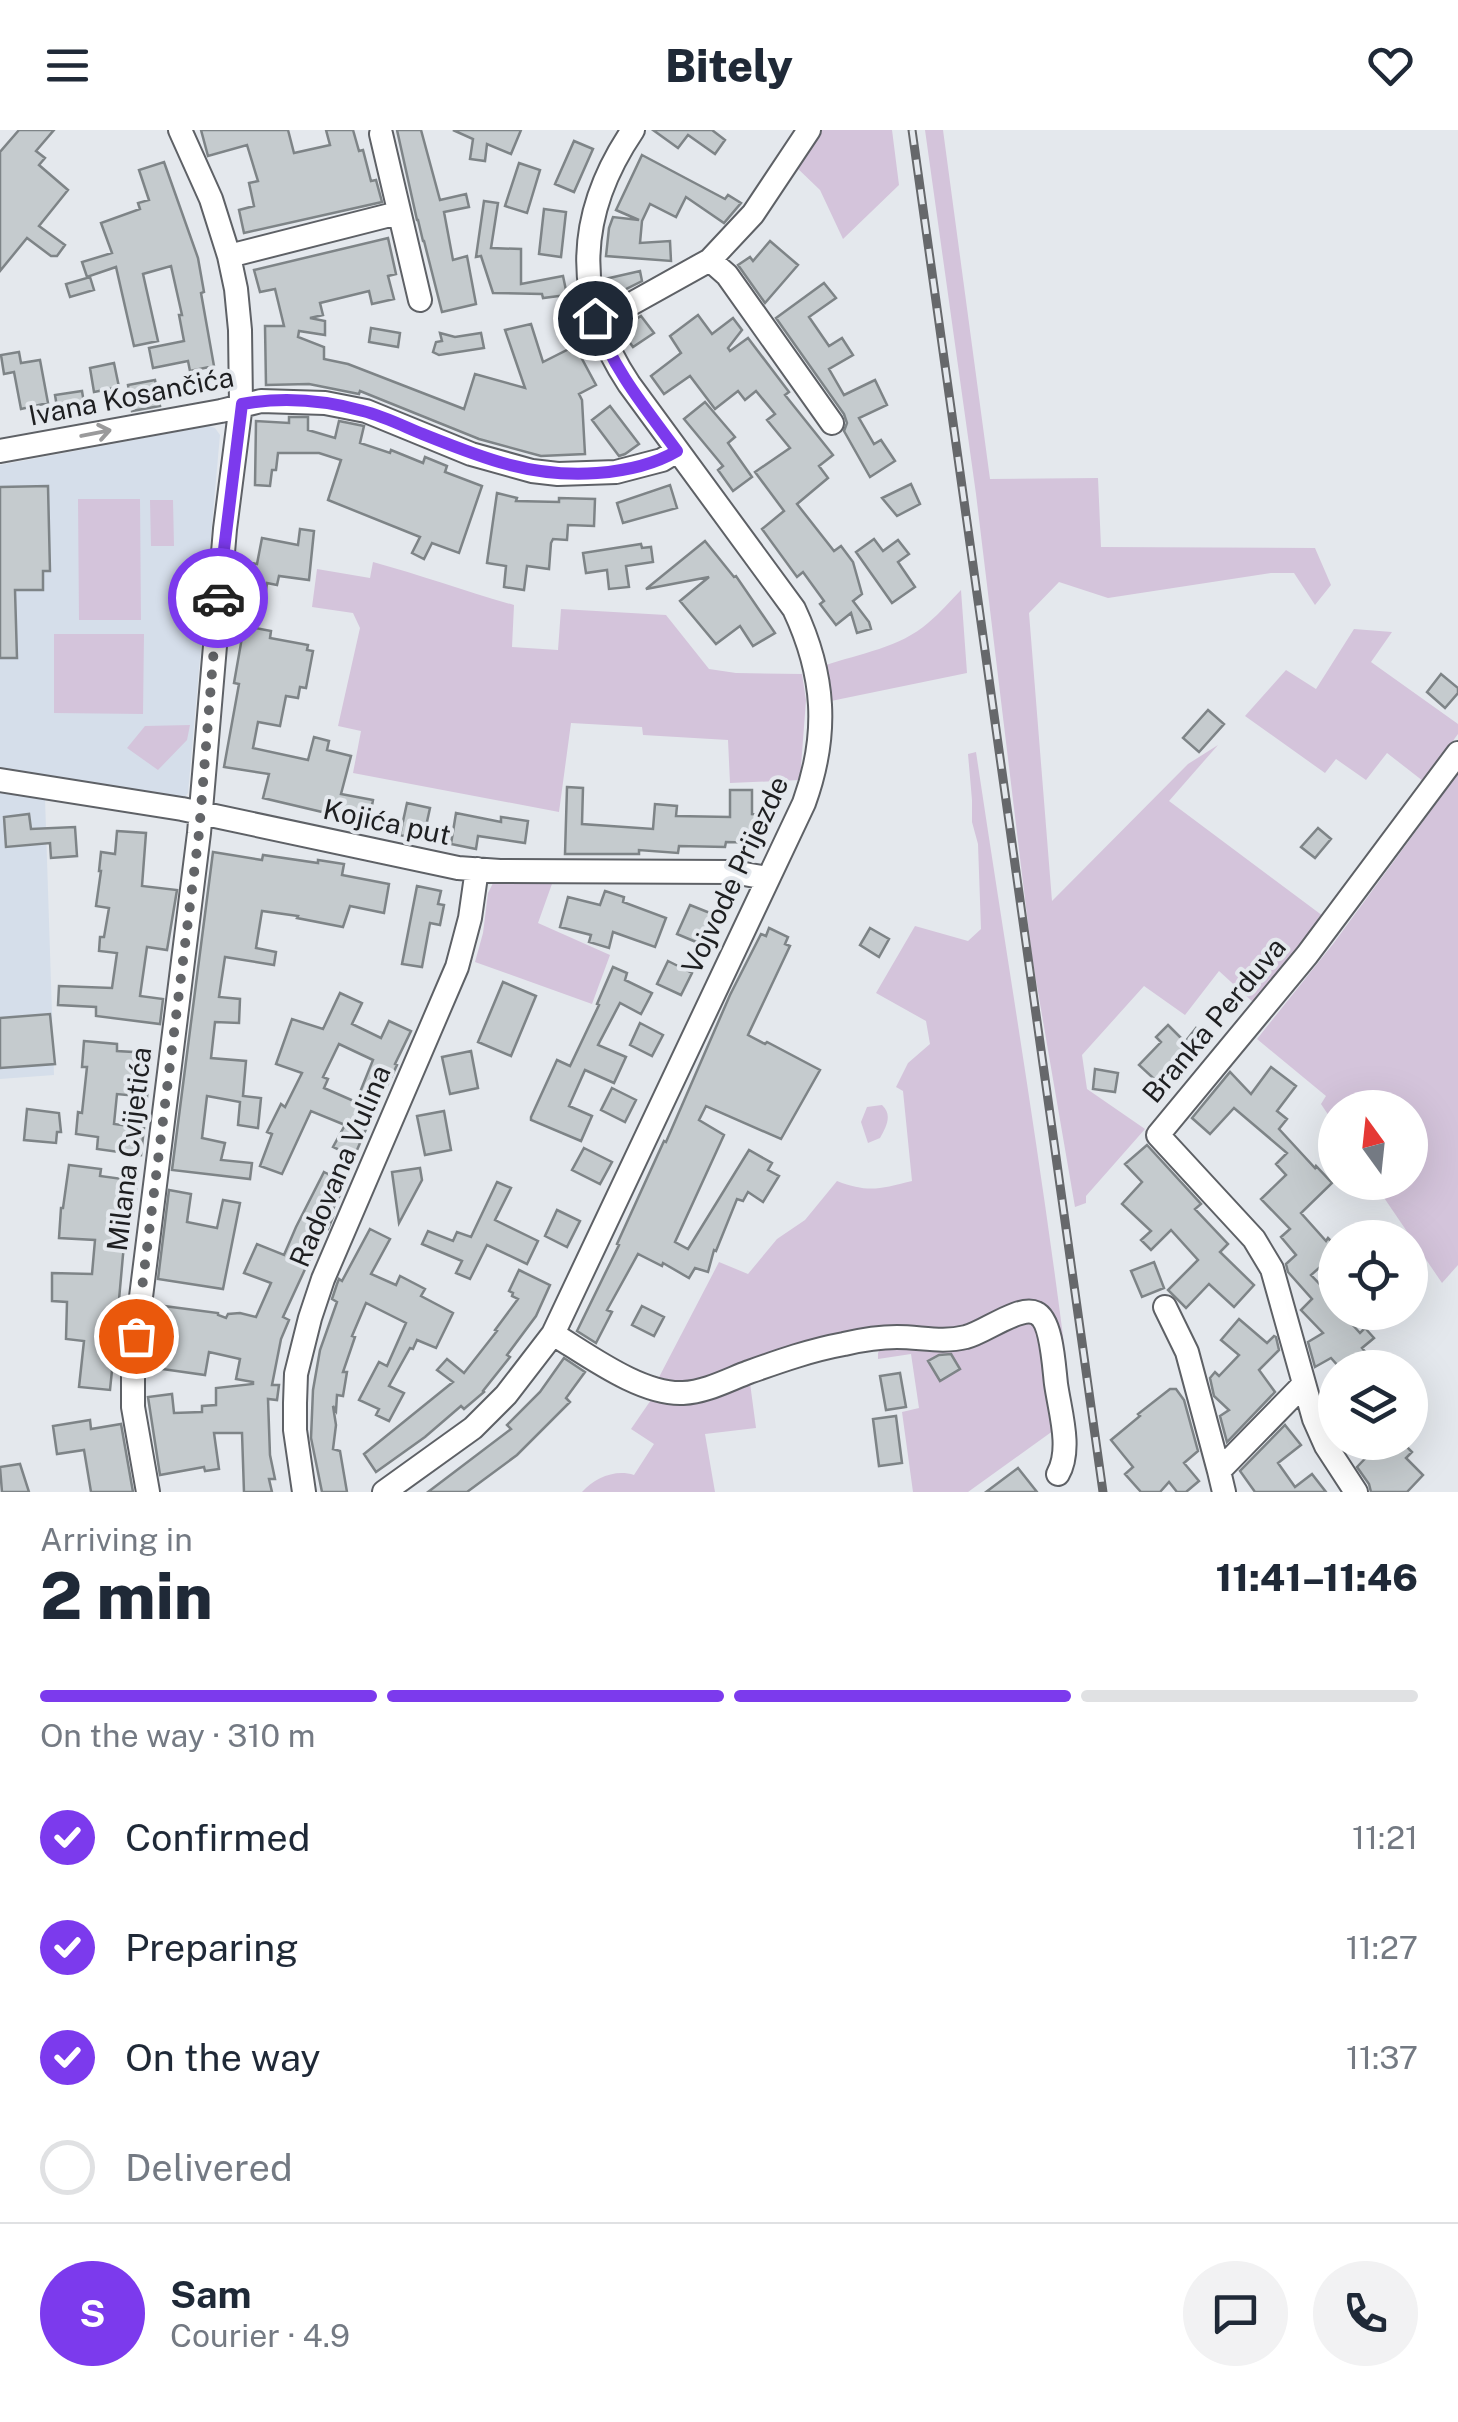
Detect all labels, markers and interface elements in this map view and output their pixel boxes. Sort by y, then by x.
icon: menu [40,38,95,93]
icon: heart [1363,38,1418,93]
text: Bitely [665,39,793,92]
pin [553,276,638,361]
icon: home [568,291,623,346]
street label: Ivana Kosančića [26,359,236,432]
one-way arrow [79,423,111,442]
courier [168,548,268,648]
icon: car [191,571,246,626]
street label: Vojvode Prijezde [674,771,795,979]
street label: Kojića put [320,792,454,851]
street label: Branka Perduva [1135,931,1292,1109]
street label: Milana Cvijetića [100,1045,157,1253]
street label: Radovana Vulina [282,1060,397,1272]
north arrow [1318,1090,1428,1200]
map controls [1318,1090,1428,1460]
button: locate [1318,1220,1428,1330]
pin [94,1294,179,1379]
icon: bag [109,1309,164,1364]
button: layers [1318,1350,1428,1460]
text: Arriving in [40,1521,193,1558]
text: 11:41–11:46 [1216,1555,1418,1600]
text: 2 min [40,1557,213,1634]
text: On the way · 310 m [40,1717,316,1754]
icon: check [40,1810,95,1865]
text: Confirmed [125,1815,310,1860]
text: 11:21 [1352,1819,1418,1856]
icon: check [40,1920,95,1975]
text: Preparing [125,1925,299,1970]
text: 11:27 [1346,1929,1418,1966]
icon: check [40,2030,95,2085]
text: On the way [125,2035,321,2080]
text: 11:37 [1346,2039,1418,2076]
text: Delivered [125,2145,293,2190]
button: chat [1183,2261,1288,2366]
button: phone [1313,2261,1418,2366]
text: Sam [170,2272,252,2317]
text: S [79,2291,106,2336]
text: Courier · 4.9 [170,2317,350,2354]

